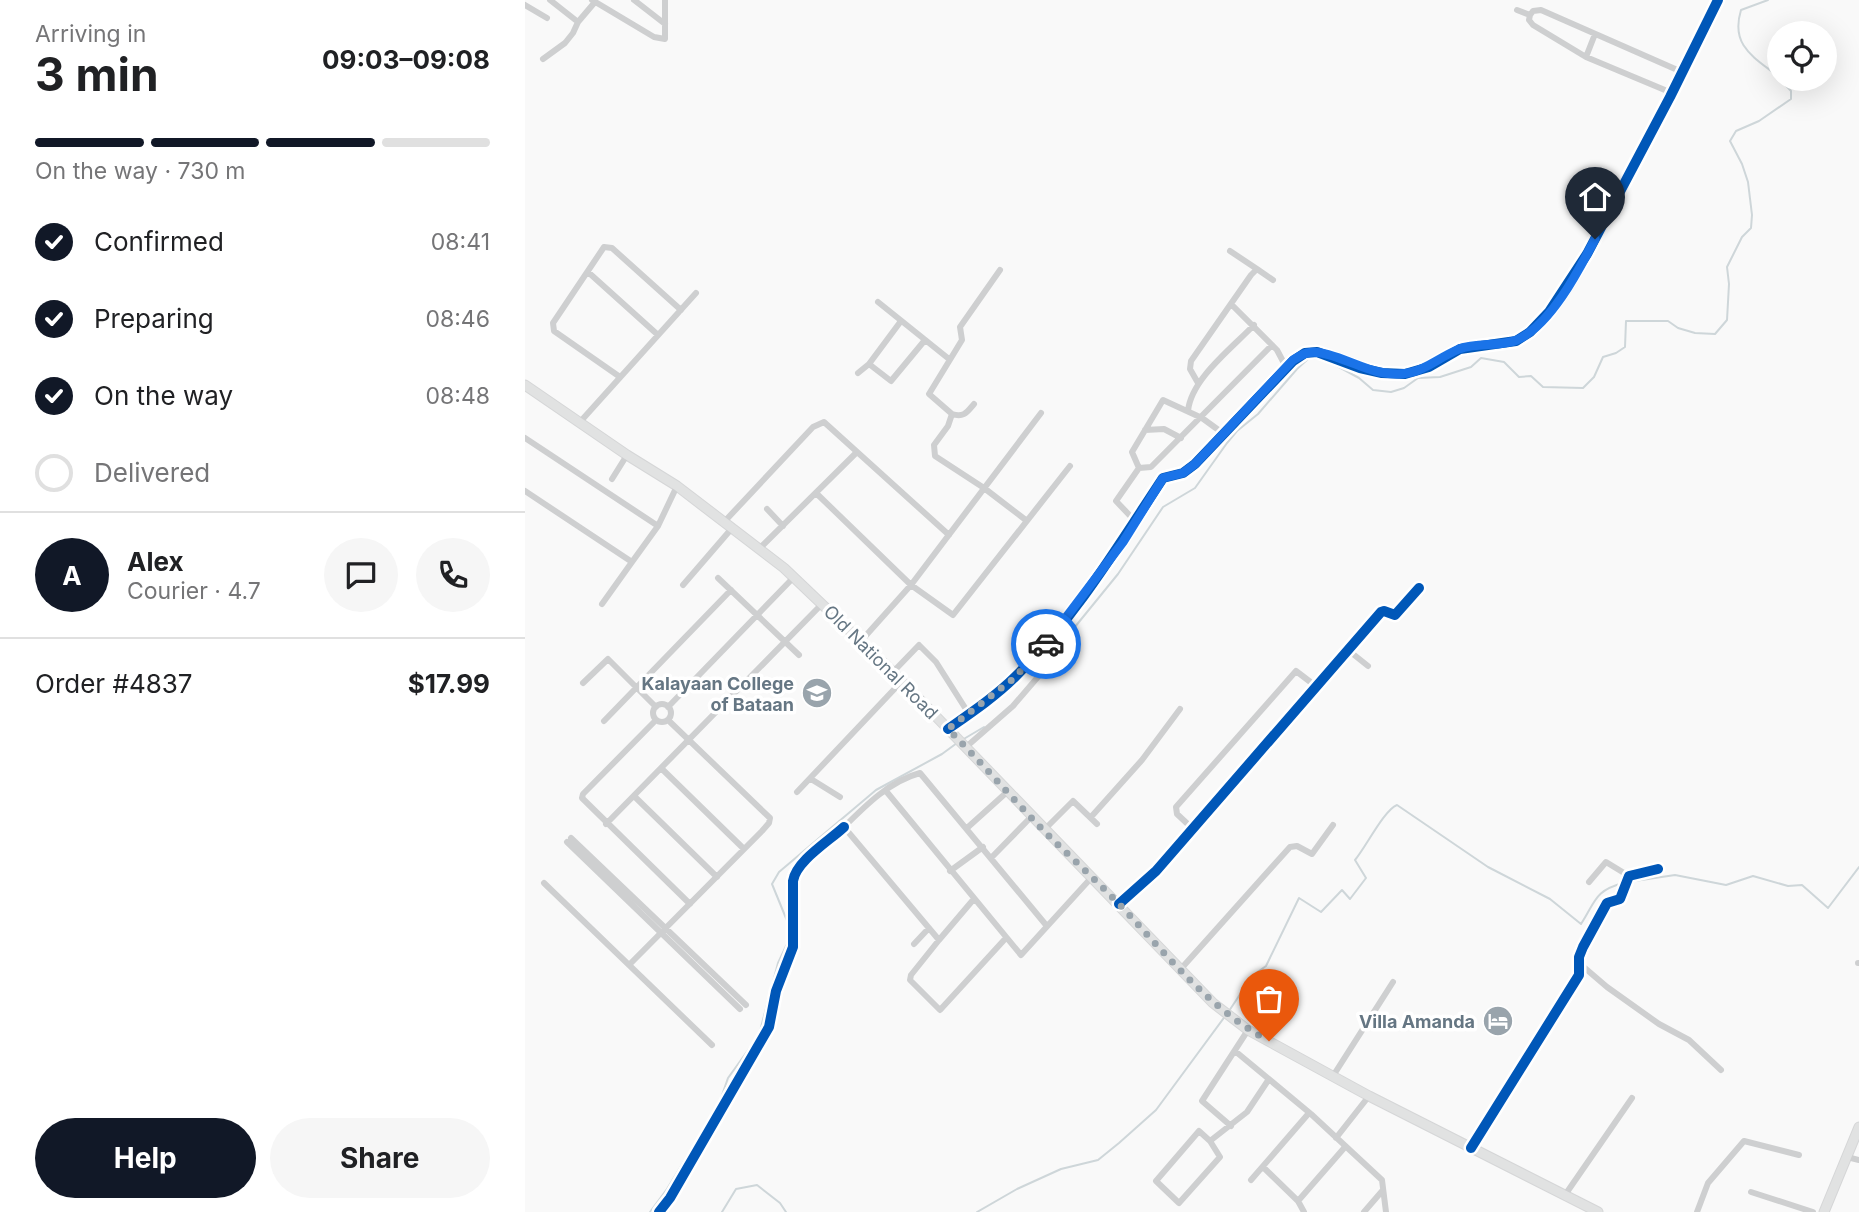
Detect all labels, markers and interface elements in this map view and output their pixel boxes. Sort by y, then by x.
text: Arriving in [35,20,146,48]
map controls [1767,21,1837,91]
button: locate [1767,21,1837,91]
text: 09:03–09:08 [322,44,490,75]
text: 3 min [35,46,159,102]
text: On the way · 730 m [35,157,246,185]
pin [1565,167,1625,239]
icon: home [1576,178,1614,216]
icon: check [35,223,73,261]
text: Confirmed [94,226,224,257]
text: 08:41 [431,228,490,256]
icon: check [35,300,73,338]
text: Preparing [94,303,214,334]
text: 08:46 [426,305,490,333]
icon: check [35,377,73,415]
text: On the way [94,380,233,411]
text: 08:48 [426,382,490,410]
text: Delivered [94,457,210,488]
button: chat [324,538,398,612]
button: phone [416,538,490,612]
text: Alex [127,546,184,577]
text: A [62,560,82,591]
text: Courier · 4.7 [127,577,261,605]
street label: Old National Road [820,601,942,723]
courier [1011,609,1081,679]
icon: car [1027,625,1065,663]
text: Order #4837 [35,668,193,699]
text: $17.99 [408,668,490,699]
place label: Kalayaan College of Bataan [642,673,794,715]
school or university icon: Kalayaan College of Bataan [800,676,834,710]
pin [1239,969,1299,1041]
icon: bag [1250,980,1288,1018]
hotel icon: Villa Amanda [1481,1004,1515,1038]
place label: Villa Amanda [1359,1011,1475,1032]
button: Help [35,1118,256,1198]
button: Share [270,1118,490,1198]

